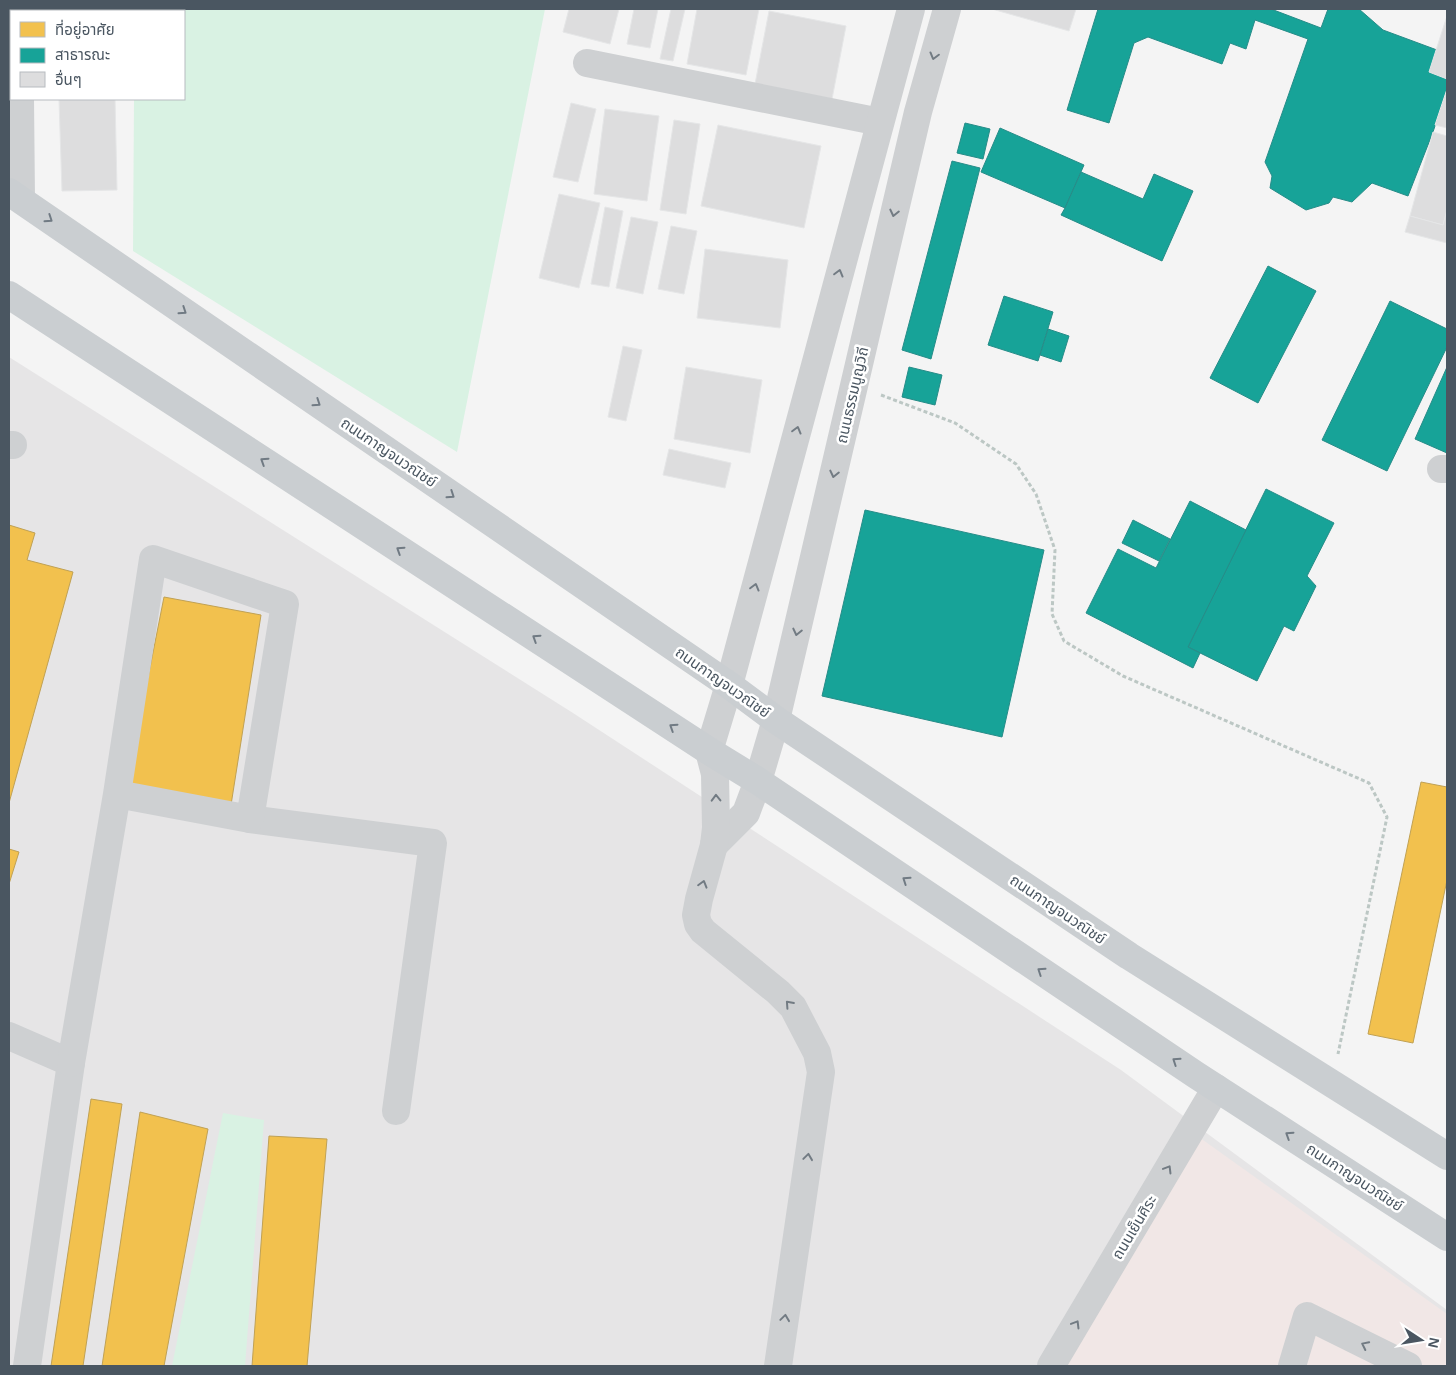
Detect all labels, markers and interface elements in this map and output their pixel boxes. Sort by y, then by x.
legend [10,10,185,100]
text: ที่อยู่อาศัย [55,19,115,39]
text: สาธารณะ [55,46,110,63]
one-way arrow [929,51,939,59]
text: อื่นๆ [55,69,82,88]
one-way arrow [889,209,900,218]
one-way arrow [44,213,53,222]
one-way arrow [833,269,844,278]
one-way arrow [178,305,187,314]
street label: ถนนธรรมนูญวิถี [833,345,872,445]
one-way arrow [312,396,321,406]
street label: ถนนกาญจนวณิชย์ [338,414,440,490]
one-way arrow [791,426,802,435]
one-way arrow [260,458,270,467]
one-way arrow [829,470,840,478]
one-way arrow [446,488,455,498]
one-way arrow [397,547,406,556]
one-way arrow [749,583,760,592]
one-way arrow [792,628,803,637]
one-way arrow [533,635,542,645]
street label: ถนนกาญจนวณิชย์ [672,643,774,721]
one-way arrow [669,724,678,733]
one-way arrow [711,794,721,802]
street label: ถนนกาญจนวณิชย์ [1007,871,1109,947]
one-way arrow [902,877,911,886]
one-way arrow [697,881,707,889]
one-way arrow [1037,967,1046,977]
one-way arrow [786,1000,795,1009]
one-way arrow [1172,1058,1181,1067]
one-way arrow [1285,1131,1294,1141]
street label: ถนนกาญจนวณิชย์ [1304,1140,1406,1215]
one-way arrow [803,1153,813,1162]
one-way arrow [1161,1166,1171,1175]
street label: ถนนเย็นศิระ [1108,1192,1160,1262]
one-way arrow [779,1314,790,1322]
north arrow [1396,1315,1446,1365]
one-way arrow [1070,1321,1080,1330]
text: N [1425,1336,1443,1349]
one-way arrow [1361,1341,1370,1351]

